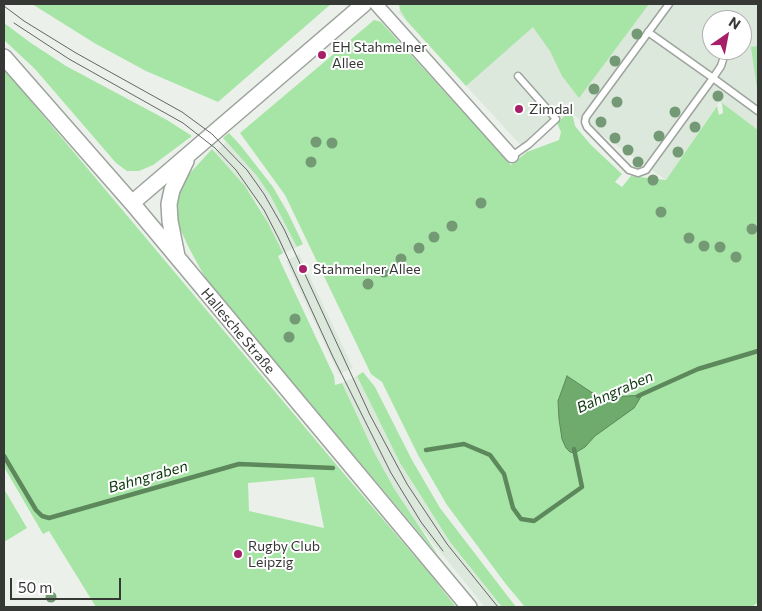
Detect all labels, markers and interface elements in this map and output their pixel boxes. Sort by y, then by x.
north arrow [702,10,752,60]
text: N [726,13,744,33]
place label: EH Stahmelner Allee [332,39,427,72]
marker: EH Stahmelner Allee [316,49,328,61]
place label: Zimdal [529,101,573,117]
marker: Zimdal [513,103,525,115]
place label: Stahmelner Allee [313,261,421,277]
marker: Stahmelner Allee [297,263,309,275]
street label: Hallesche Straße [197,285,279,377]
water label: Bahngraben [574,367,656,417]
water label: Bahngraben [106,457,190,497]
place label: Rugby Club Leipzig [248,538,320,570]
marker: Rugby Club Leipzig [232,548,244,560]
scale bar [12,568,124,600]
text: 50 m [18,578,52,596]

